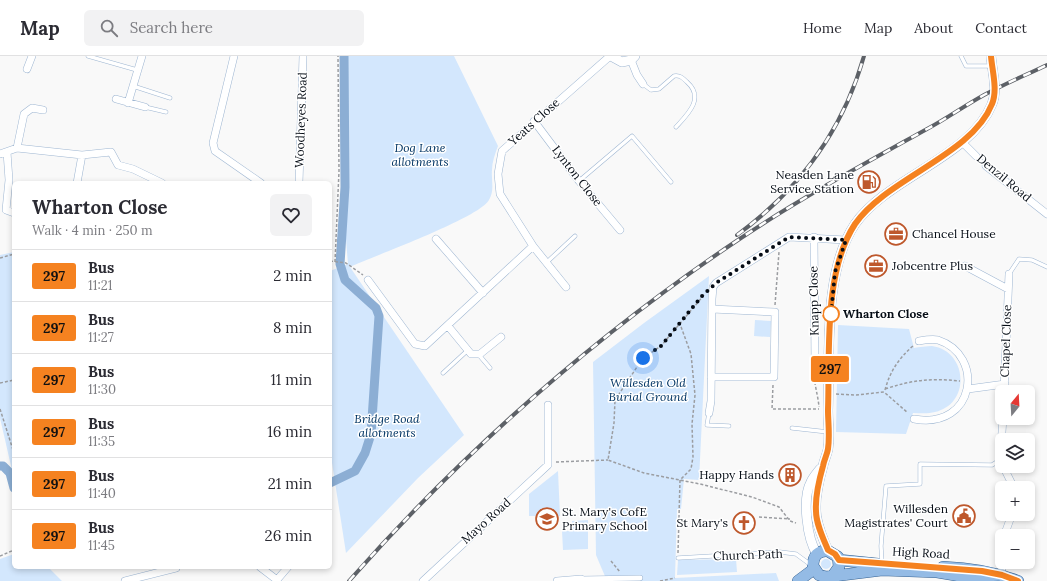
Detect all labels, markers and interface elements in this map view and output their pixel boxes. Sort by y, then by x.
search box [84,10,364,46]
text: Map [20,16,60,40]
icon: search [98,17,120,39]
text: Search here [130,18,213,37]
text: Home [803,19,842,37]
text: Map [864,19,892,37]
text: About [914,19,953,37]
text: Contact [975,19,1027,37]
street label: Woodheyes Road [291,72,310,168]
street label: Yeats Close [504,94,563,149]
park label: Dog Lane allotments [391,140,449,169]
street label: Lynton Close [549,142,606,209]
street label: Denzil Road [974,150,1035,205]
place label: Neasden Lane Service Station [770,167,854,196]
fuel station icon: Neasden Lane Service Station [856,169,882,195]
button: heart [270,194,312,236]
text: Wharton Close [32,195,168,219]
office icon: Chancel House [883,221,909,247]
text: Walk · 4 min · 250 m [32,222,153,239]
place label: Chancel House [912,226,996,241]
office icon: Jobcentre Plus [863,253,889,279]
text: Bus [88,258,114,277]
place label: Jobcentre Plus [891,258,973,273]
street label: Knapp Close [805,265,822,336]
text: 2 min [273,266,312,285]
text: 297 [43,267,65,285]
text: 11:21 [88,277,112,294]
street label: Chapel Close [997,304,1014,378]
marker: Wharton Close [822,305,840,323]
place label: Wharton Close [843,306,929,321]
text: Bus [88,310,114,329]
text: 8 min [273,318,312,337]
text: 297 [43,319,65,337]
text: 11:27 [88,329,114,346]
your location [633,348,653,368]
line badge: 297 [807,356,853,382]
text: 297 [819,360,841,378]
text: Bus [88,362,114,381]
text: 11 min [270,370,312,389]
text: 297 [43,371,65,389]
park label: Willesden Old Burial Ground [609,375,688,404]
text: 11:30 [88,381,116,398]
north arrow [995,385,1035,425]
map controls [995,385,1035,569]
park label: Bridge Road allotments [354,411,420,440]
text: Bus [88,414,114,433]
text: 16 min [267,422,312,441]
text: 297 [43,423,65,441]
text: 11:35 [88,433,115,450]
button: layers [995,433,1035,473]
building icon: Happy Hands [777,462,803,488]
text: Bus [88,466,114,485]
place label: Happy Hands [699,467,774,482]
text: 21 min [268,474,312,493]
text: 297 [43,475,65,493]
button: + [995,481,1035,521]
text: 11:40 [88,485,116,502]
street label: Mayo Road [458,495,513,547]
place label: Willesden Magistrates' Court [844,501,948,530]
public building icon: Willesden Magistrates' Court [951,503,977,529]
place label: St. Mary's CofE Primary School [562,504,647,533]
school or university icon: St. Mary's CofE Primary School [534,506,560,532]
church icon: St Mary's [731,510,757,536]
place label: St Mary's [676,515,728,530]
text: Bus [88,518,114,537]
text: 26 min [265,526,312,545]
text: 297 [43,527,65,545]
button: − [995,529,1035,569]
text: 11:45 [88,537,115,554]
street label: High Road [892,543,950,562]
street label: Church Path [713,546,783,563]

